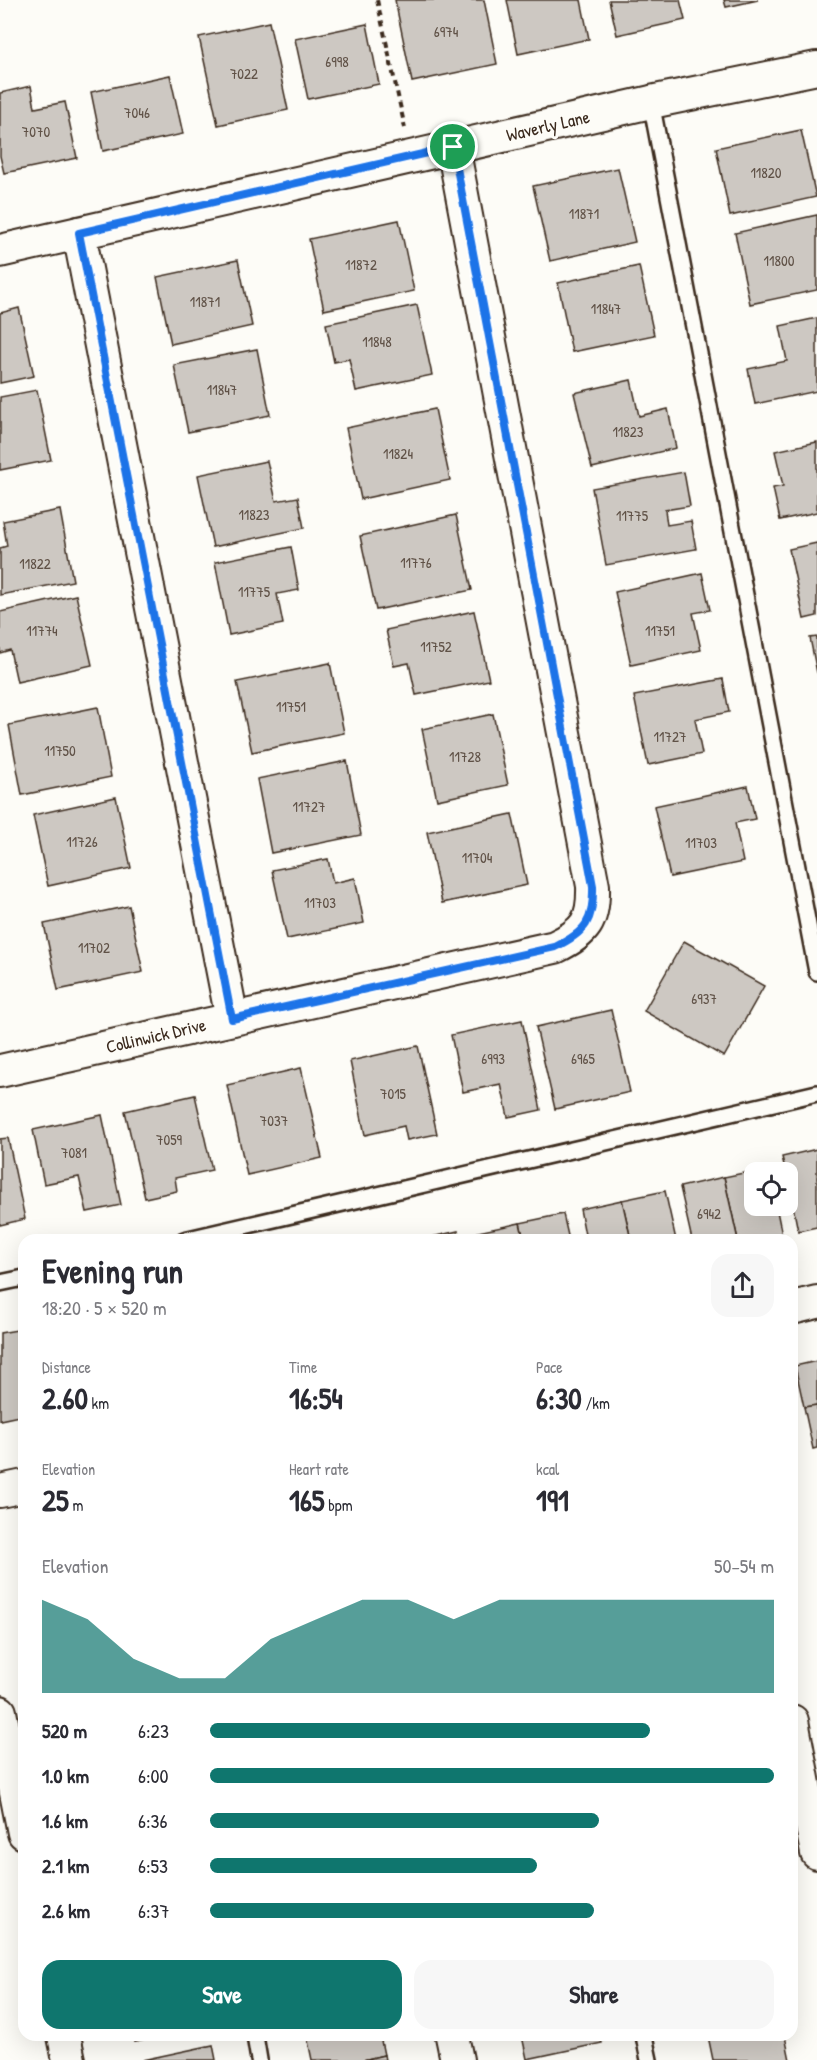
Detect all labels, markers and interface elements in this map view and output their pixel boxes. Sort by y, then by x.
house number: 6974 [434,21,459,42]
house number: 6998 [325,51,349,72]
house number: 7022 [230,63,258,84]
house number: 7046 [124,102,150,123]
street label: Waverly Lane [504,104,592,147]
house number: 7070 [22,121,50,142]
pin [427,121,478,172]
icon: arrive [436,130,469,163]
house number: 11820 [750,162,782,183]
house number: 11871 [569,203,599,224]
house number: 11800 [764,250,795,271]
house number: 11872 [345,254,377,275]
house number: 11871 [190,291,220,312]
house number: 11847 [591,298,621,319]
house number: 11848 [362,331,392,352]
house number: 11847 [207,379,237,400]
house number: 11823 [612,421,644,442]
house number: 11824 [383,443,413,464]
house number: 11823 [238,504,270,525]
house number: 11775 [616,505,649,526]
house number: 11776 [400,552,432,573]
house number: 11822 [19,553,51,574]
house number: 11775 [238,581,271,602]
house number: 11774 [26,620,58,641]
house number: 11751 [645,620,675,641]
house number: 11752 [420,636,452,657]
house number: 11751 [276,696,306,717]
house number: 11727 [654,726,686,747]
house number: 11750 [44,740,76,761]
house number: 11728 [449,746,481,767]
house number: 11727 [293,796,325,817]
house number: 11726 [66,831,98,852]
house number: 11703 [685,832,717,853]
house number: 11704 [462,847,493,868]
house number: 11703 [304,892,336,913]
house number: 11702 [78,937,110,958]
house number: 6937 [691,988,717,1009]
street label: Collinwick Drive [103,1012,208,1059]
house number: 6993 [481,1048,505,1069]
house number: 6965 [571,1048,596,1069]
house number: 7015 [380,1083,407,1104]
house number: 7037 [260,1110,288,1131]
house number: 7059 [156,1129,182,1150]
house number: 7081 [61,1142,87,1163]
map controls [744,1162,798,1216]
button: locate [744,1162,798,1216]
house number: 6942 [697,1203,721,1224]
text: Evening run [42,1249,183,1293]
button: share [711,1254,774,1317]
text: 18:20 · 5 × 520 m [42,1294,167,1321]
text: Distance [42,1356,91,1378]
text: Time [289,1356,317,1378]
text: Pace [536,1356,563,1378]
text: 2.60 [42,1378,88,1418]
text: 16:54 [289,1378,343,1418]
text: 6:30 [536,1378,582,1418]
text: km [88,1392,109,1414]
text: /km [582,1392,610,1414]
text: Elevation [42,1458,95,1480]
text: Heart rate [289,1458,349,1480]
text: kcal [536,1458,559,1480]
text: 25 [42,1480,69,1520]
text: 165 [289,1480,325,1520]
text: 191 [536,1480,569,1520]
text: m [69,1494,83,1516]
text: bpm [325,1494,353,1516]
text: Elevation [42,1552,108,1579]
text: 50–54 m [714,1552,774,1579]
text: 520 m [42,1717,87,1744]
text: 6:23 [138,1717,169,1744]
text: 1.0 km [42,1762,89,1789]
text: 6:00 [138,1762,169,1789]
text: 1.6 km [42,1807,88,1834]
text: 6:36 [138,1807,168,1834]
text: 2.1 km [42,1852,89,1879]
text: 6:53 [138,1852,168,1879]
text: 2.6 km [42,1897,90,1924]
text: 6:37 [138,1897,169,1924]
button: Save [42,1960,402,2029]
button: Share [414,1960,774,2029]

